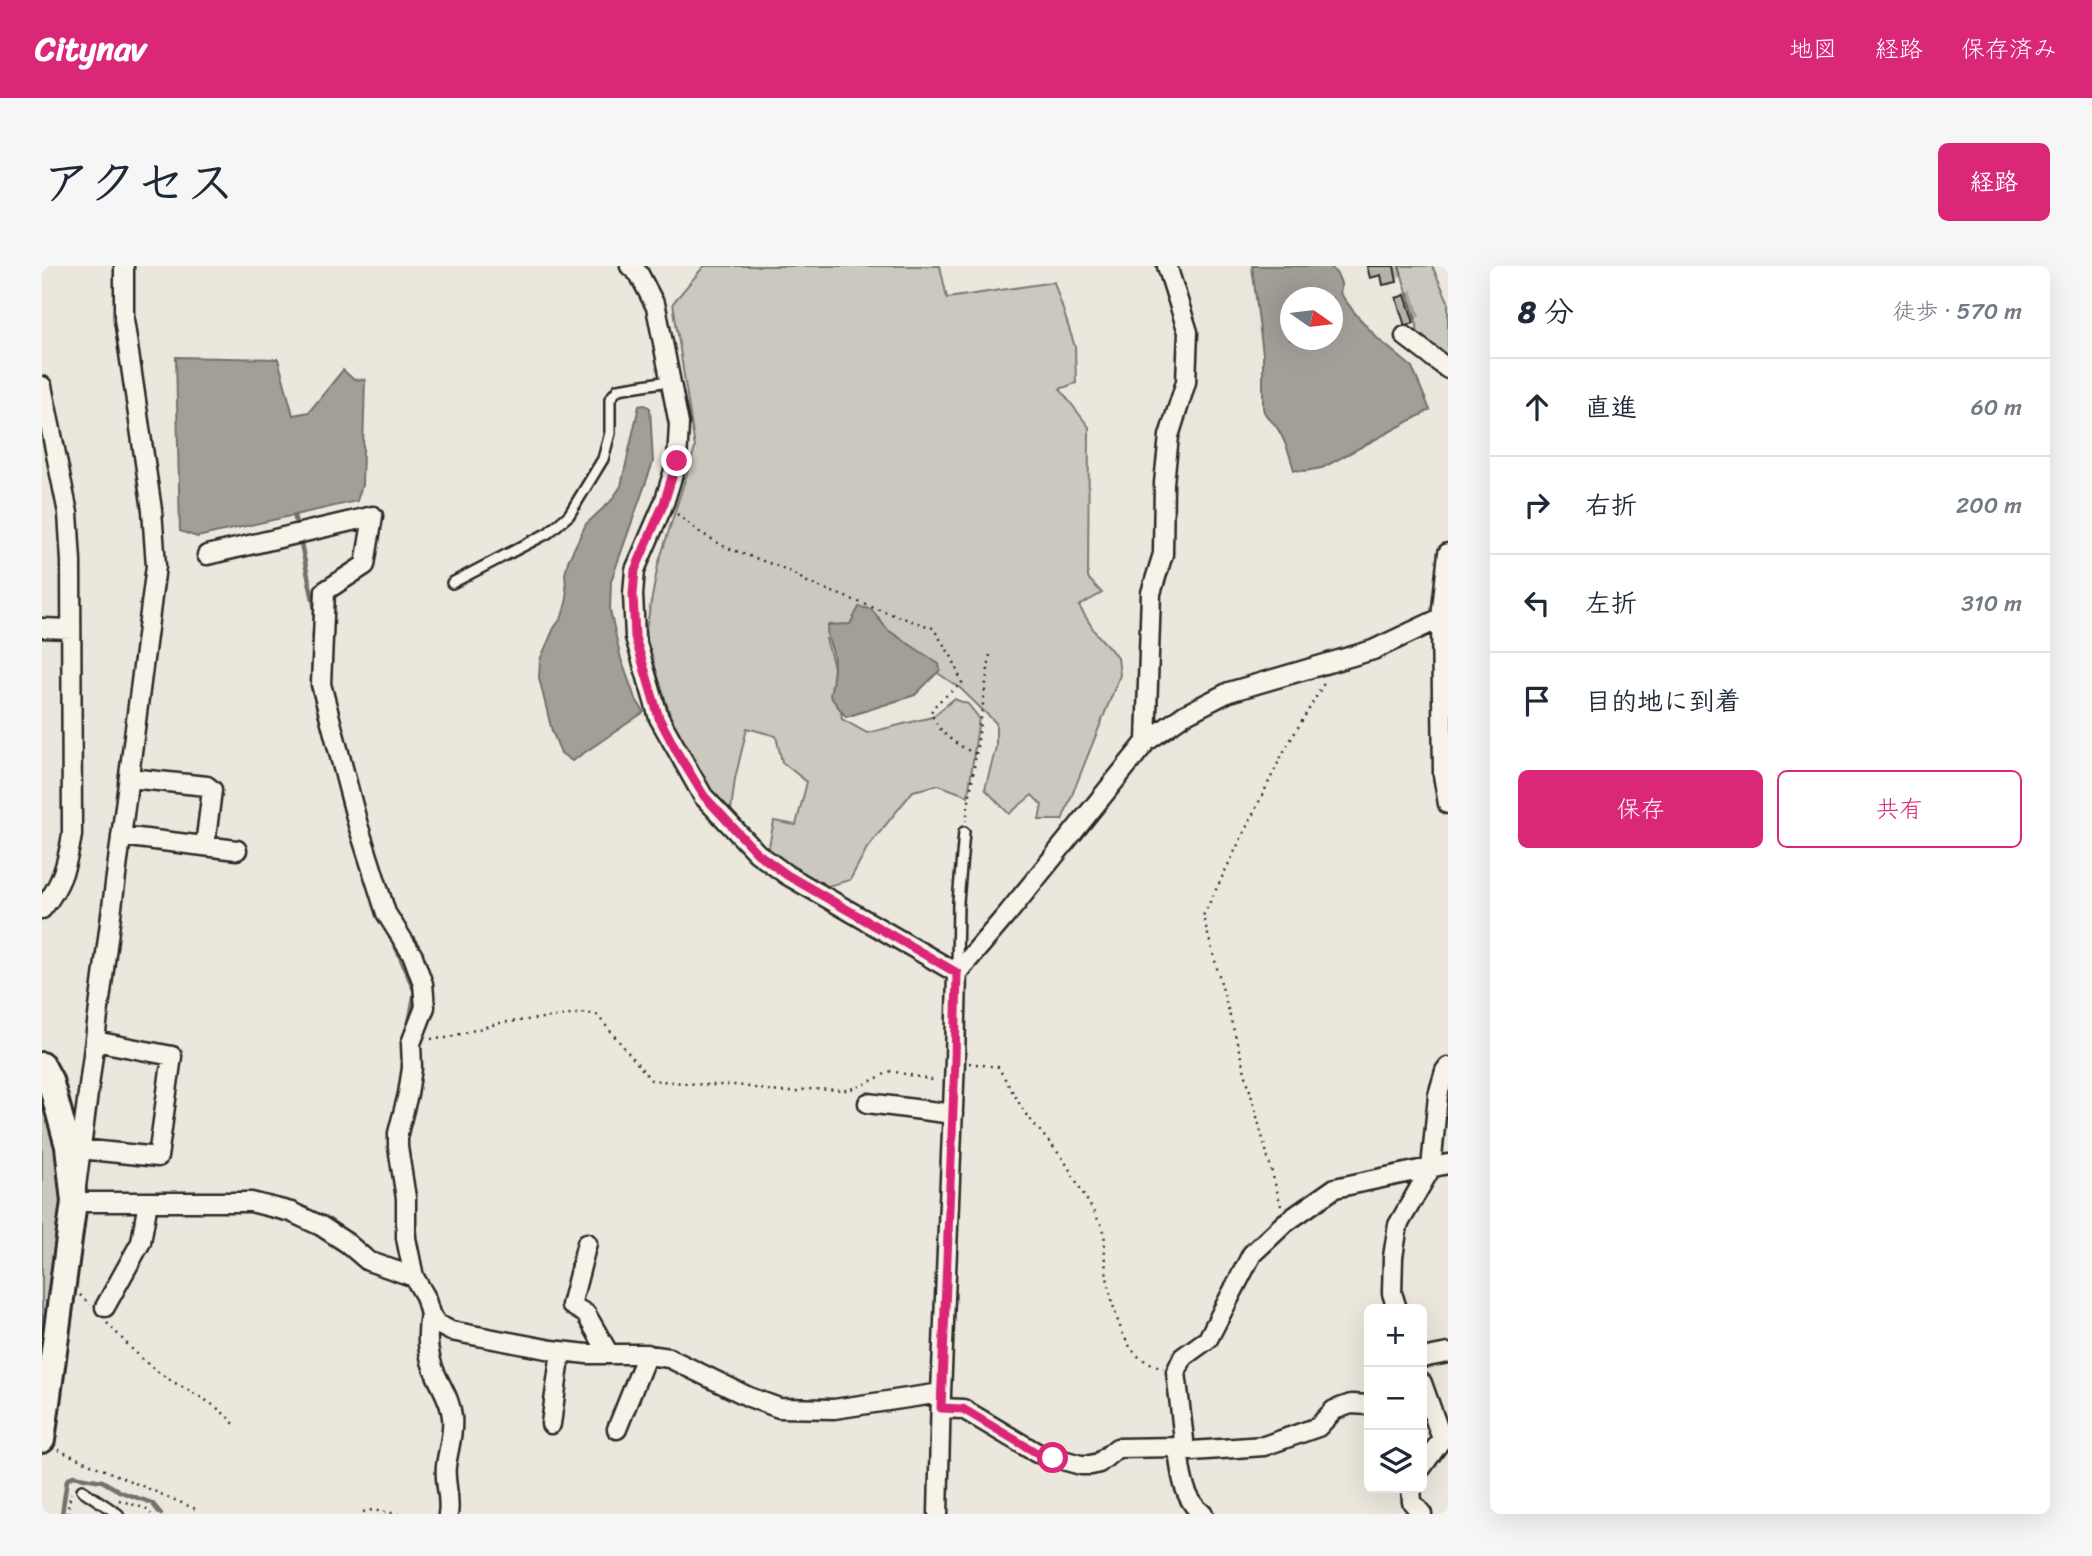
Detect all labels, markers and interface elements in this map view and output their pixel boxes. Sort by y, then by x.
text: Citynav [35,20,146,78]
text: 地図 [1789,28,1837,70]
text: 経路 [1875,28,1923,70]
text: 保存済み [1961,28,2057,70]
text: アクセス [42,139,235,226]
button: 経路 [1938,143,2050,221]
text: 8 分 [1518,285,1574,339]
north arrow [1280,287,1343,350]
text: 徒歩 · 570 m [1893,291,2022,332]
text: 直進 [1585,384,1637,430]
text: 60 m [1971,387,2022,428]
icon: ahead [1518,388,1556,426]
route end [661,445,692,476]
text: 右折 [1585,482,1637,528]
text: 200 m [1956,485,2022,526]
icon: right [1518,486,1556,524]
text: 左折 [1585,580,1637,626]
text: 310 m [1961,583,2022,624]
icon: left [1518,584,1556,622]
text: 目的地に到着 [1585,678,1741,724]
icon: arrive [1518,682,1556,720]
button: 保存 [1518,770,1763,848]
button: 共有 [1777,770,2022,848]
map controls [1364,1304,1427,1493]
button: + [1364,1304,1427,1367]
button: − [1364,1367,1427,1430]
button: layers [1364,1430,1427,1493]
route start [1037,1442,1068,1473]

